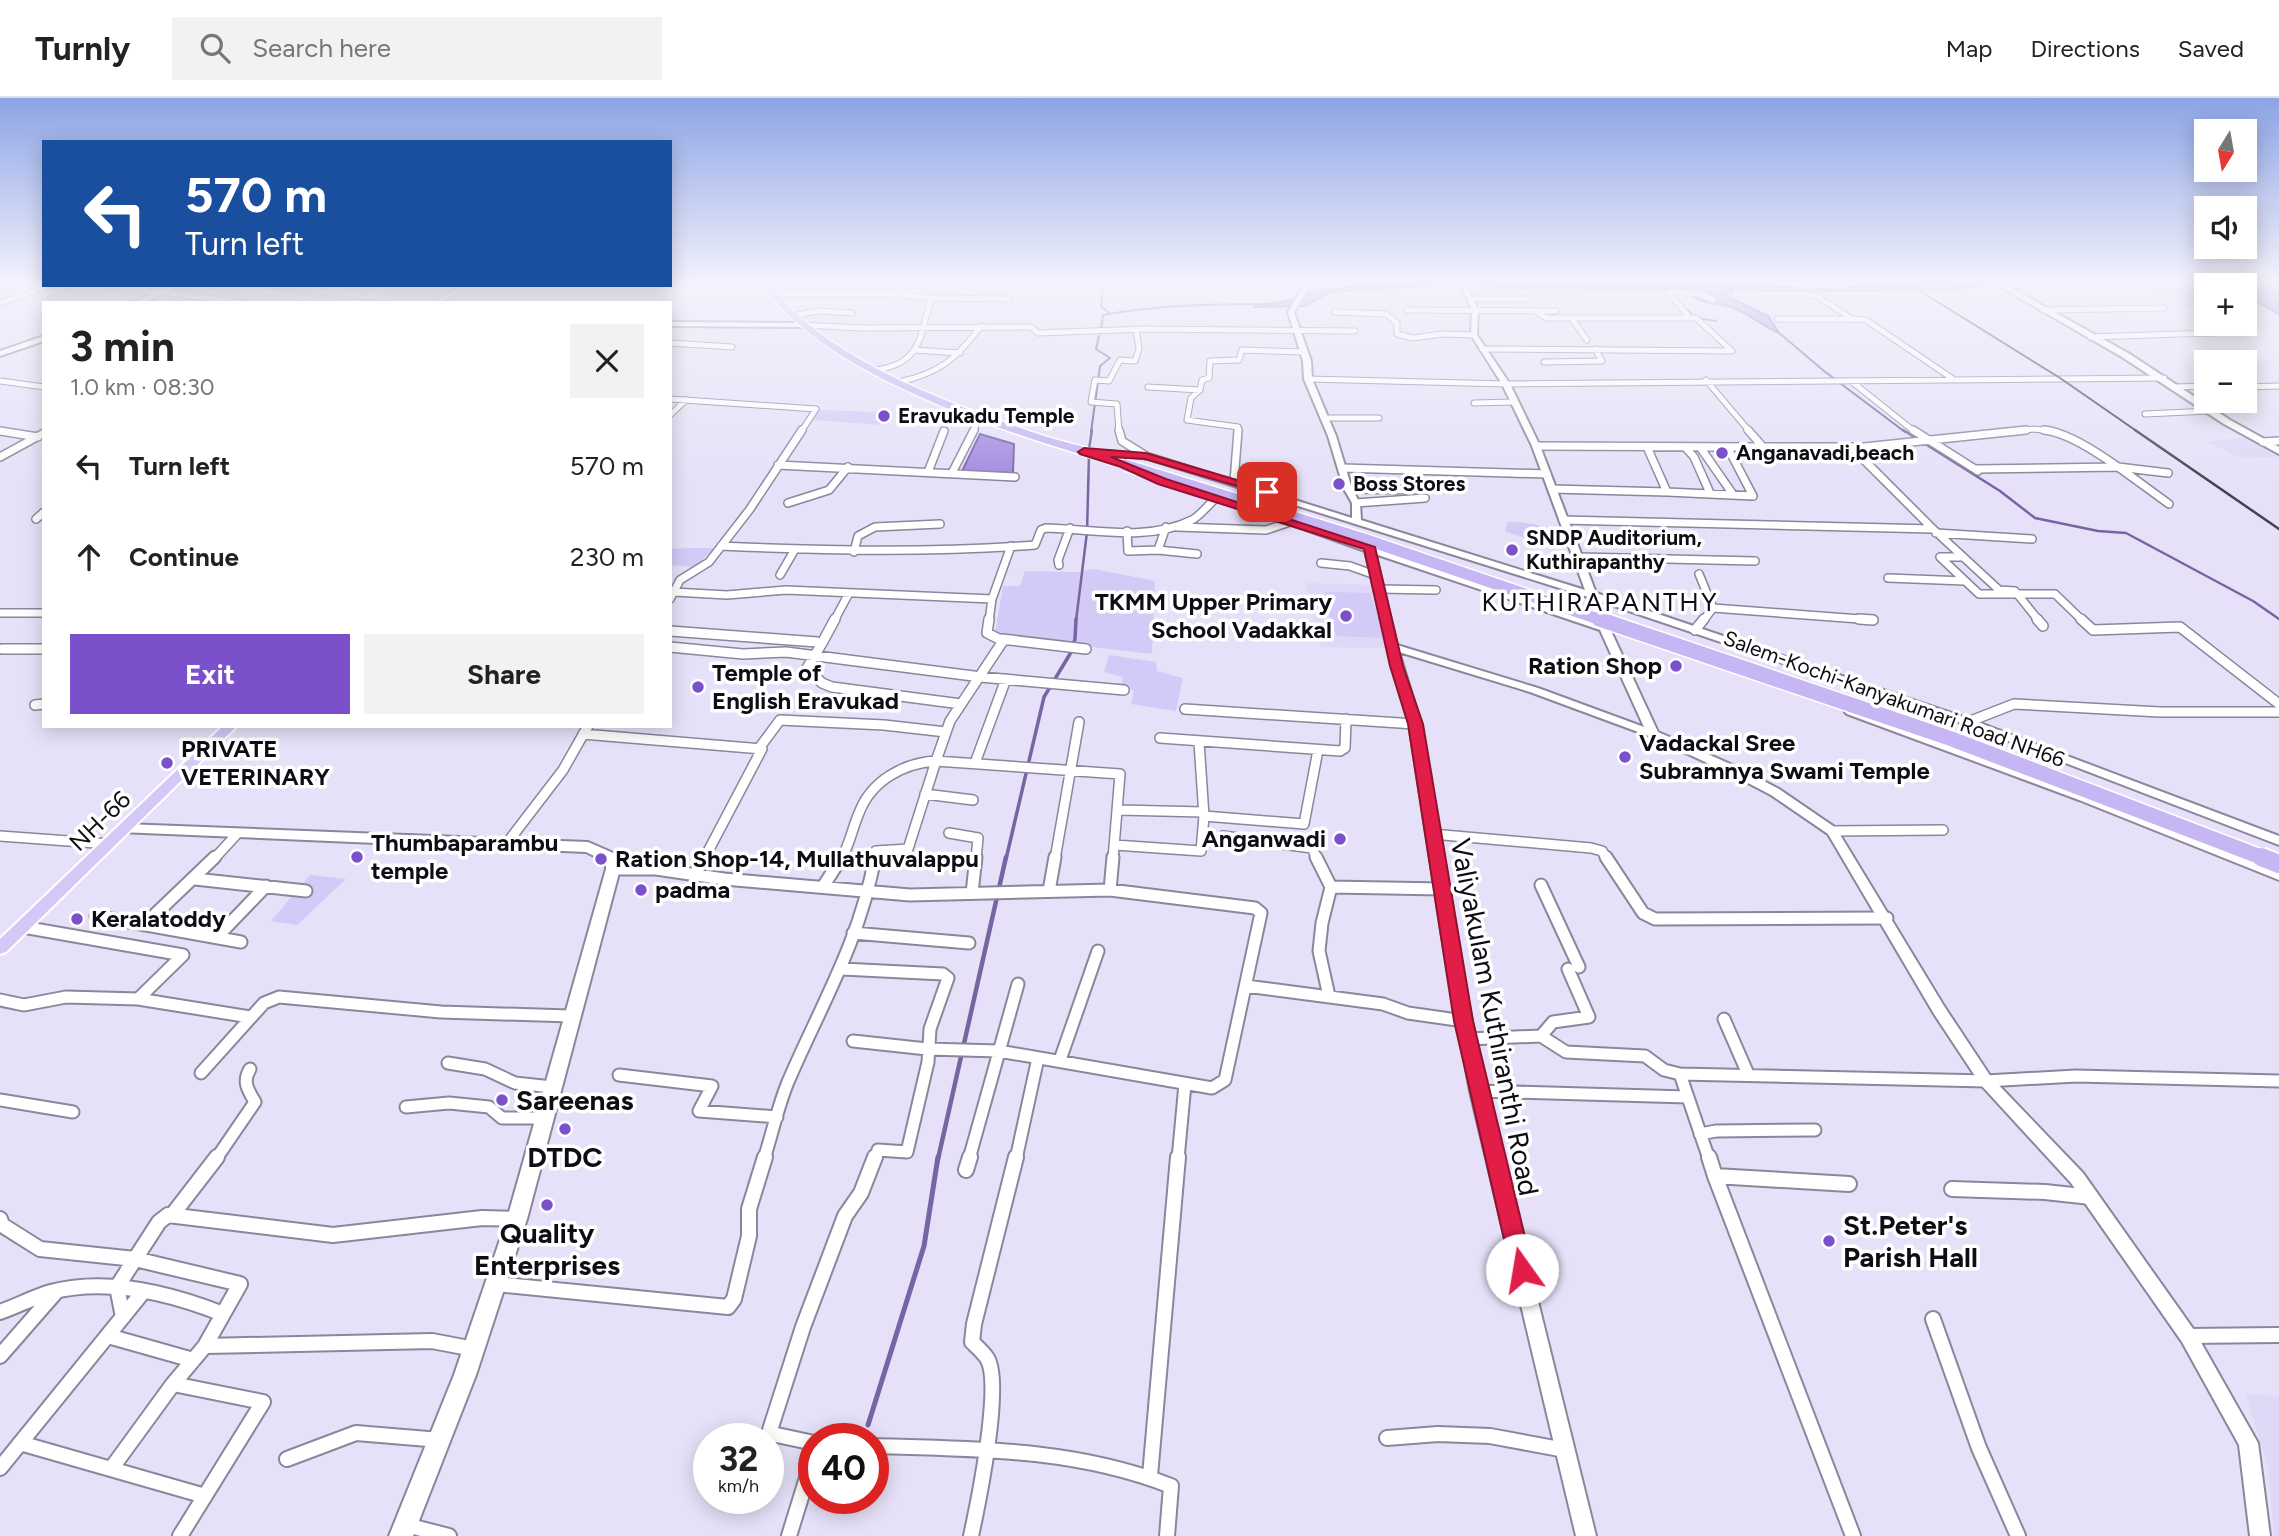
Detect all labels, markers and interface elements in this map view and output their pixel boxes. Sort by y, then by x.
search box [172,17,662,80]
text: Turnly [35,29,130,68]
icon: search [196,29,234,67]
text: Search here [252,32,391,64]
text: Map [1946,34,1992,63]
text: Directions [2030,34,2140,63]
text: Saved [2178,34,2244,63]
north arrow [2194,119,2258,182]
map controls [2194,119,2257,413]
text: 570 m [185,165,327,224]
icon: left [70,168,161,259]
button: sound [2194,196,2257,259]
text: Turn left [185,225,304,263]
button: + [2194,273,2257,336]
text: 3 min [70,321,175,372]
button: close [570,324,644,398]
button: − [2194,350,2257,413]
text: 1.0 km · 08:30 [70,373,215,401]
place label: Eravukadu Temple [898,403,1075,428]
marker: Eravukadu Temple [876,408,892,424]
place label: Anganavadi,beach [1736,440,1914,465]
marker: Anganavadi,beach [1714,445,1730,461]
icon: left [70,447,108,485]
text: Turn left [129,450,230,482]
text: 570 m [570,450,644,482]
pin [1237,462,1297,522]
place label: Boss Stores [1353,471,1465,496]
icon: arrive [1248,473,1286,511]
marker: Boss Stores [1331,476,1347,492]
place label: SNDP Auditorium, Kuthirapanthy [1526,525,1702,574]
icon: ahead [70,538,108,576]
text: Continue [129,541,239,573]
text: 230 m [570,541,644,573]
marker: SNDP Auditorium, Kuthirapanthy [1504,542,1520,558]
district label: KUTHIRAPANTHY [1481,586,1719,618]
place label: TKMM Upper Primary School Vadakkal [1095,587,1332,644]
marker: TKMM Upper Primary School Vadakkal [1338,608,1354,624]
street label: Salem-Kochi-Kanyakumari Road NH66 [1720,625,2068,772]
button: Exit [70,634,350,714]
button: Share [364,634,644,714]
place label: Ration Shop [1528,651,1662,680]
place label: Temple of English Eravukad [712,658,899,715]
marker: Ration Shop [1668,658,1684,674]
marker: Temple of English Eravukad [690,679,706,695]
place label: Vadackal Sree Subramnya Swami Temple [1639,728,1930,785]
place label: PRIVATE VETERINARY [181,734,330,791]
marker: Vadackal Sree Subramnya Swami Temple [1617,749,1633,765]
marker: PRIVATE VETERINARY [159,755,175,771]
street label: NH-66 [63,785,136,857]
place label: Anganwadi [1202,824,1326,853]
place label: Thumbaparambu temple [371,828,558,885]
marker: Anganwadi [1332,831,1348,847]
street label: Valiyakulam Kuthiranthi Road [1444,836,1546,1198]
place label: Ration Shop-14, Mullathuvalappu [615,844,979,873]
marker: Thumbaparambu temple [349,849,365,865]
marker: Ration Shop-14, Mullathuvalappu [593,851,609,867]
place label: padma [655,875,730,904]
marker: padma [633,882,649,898]
place label: Keralatoddy [91,904,226,933]
marker: Keralatoddy [69,911,85,927]
place label: Sareenas [516,1083,633,1117]
marker: Sareenas [494,1092,510,1108]
marker: DTDC [557,1121,573,1137]
place label: DTDC [527,1140,603,1174]
marker: Quality Enterprises [539,1197,555,1213]
place label: St.Peter's Parish Hall [1843,1208,1978,1274]
place label: Quality Enterprises [474,1216,620,1282]
position arrow [1485,1233,1559,1307]
marker: St.Peter's Parish Hall [1821,1233,1837,1249]
speed limit sign: 40 [798,1423,889,1514]
text: 32 [719,1438,758,1480]
text: km/h [718,1475,759,1497]

